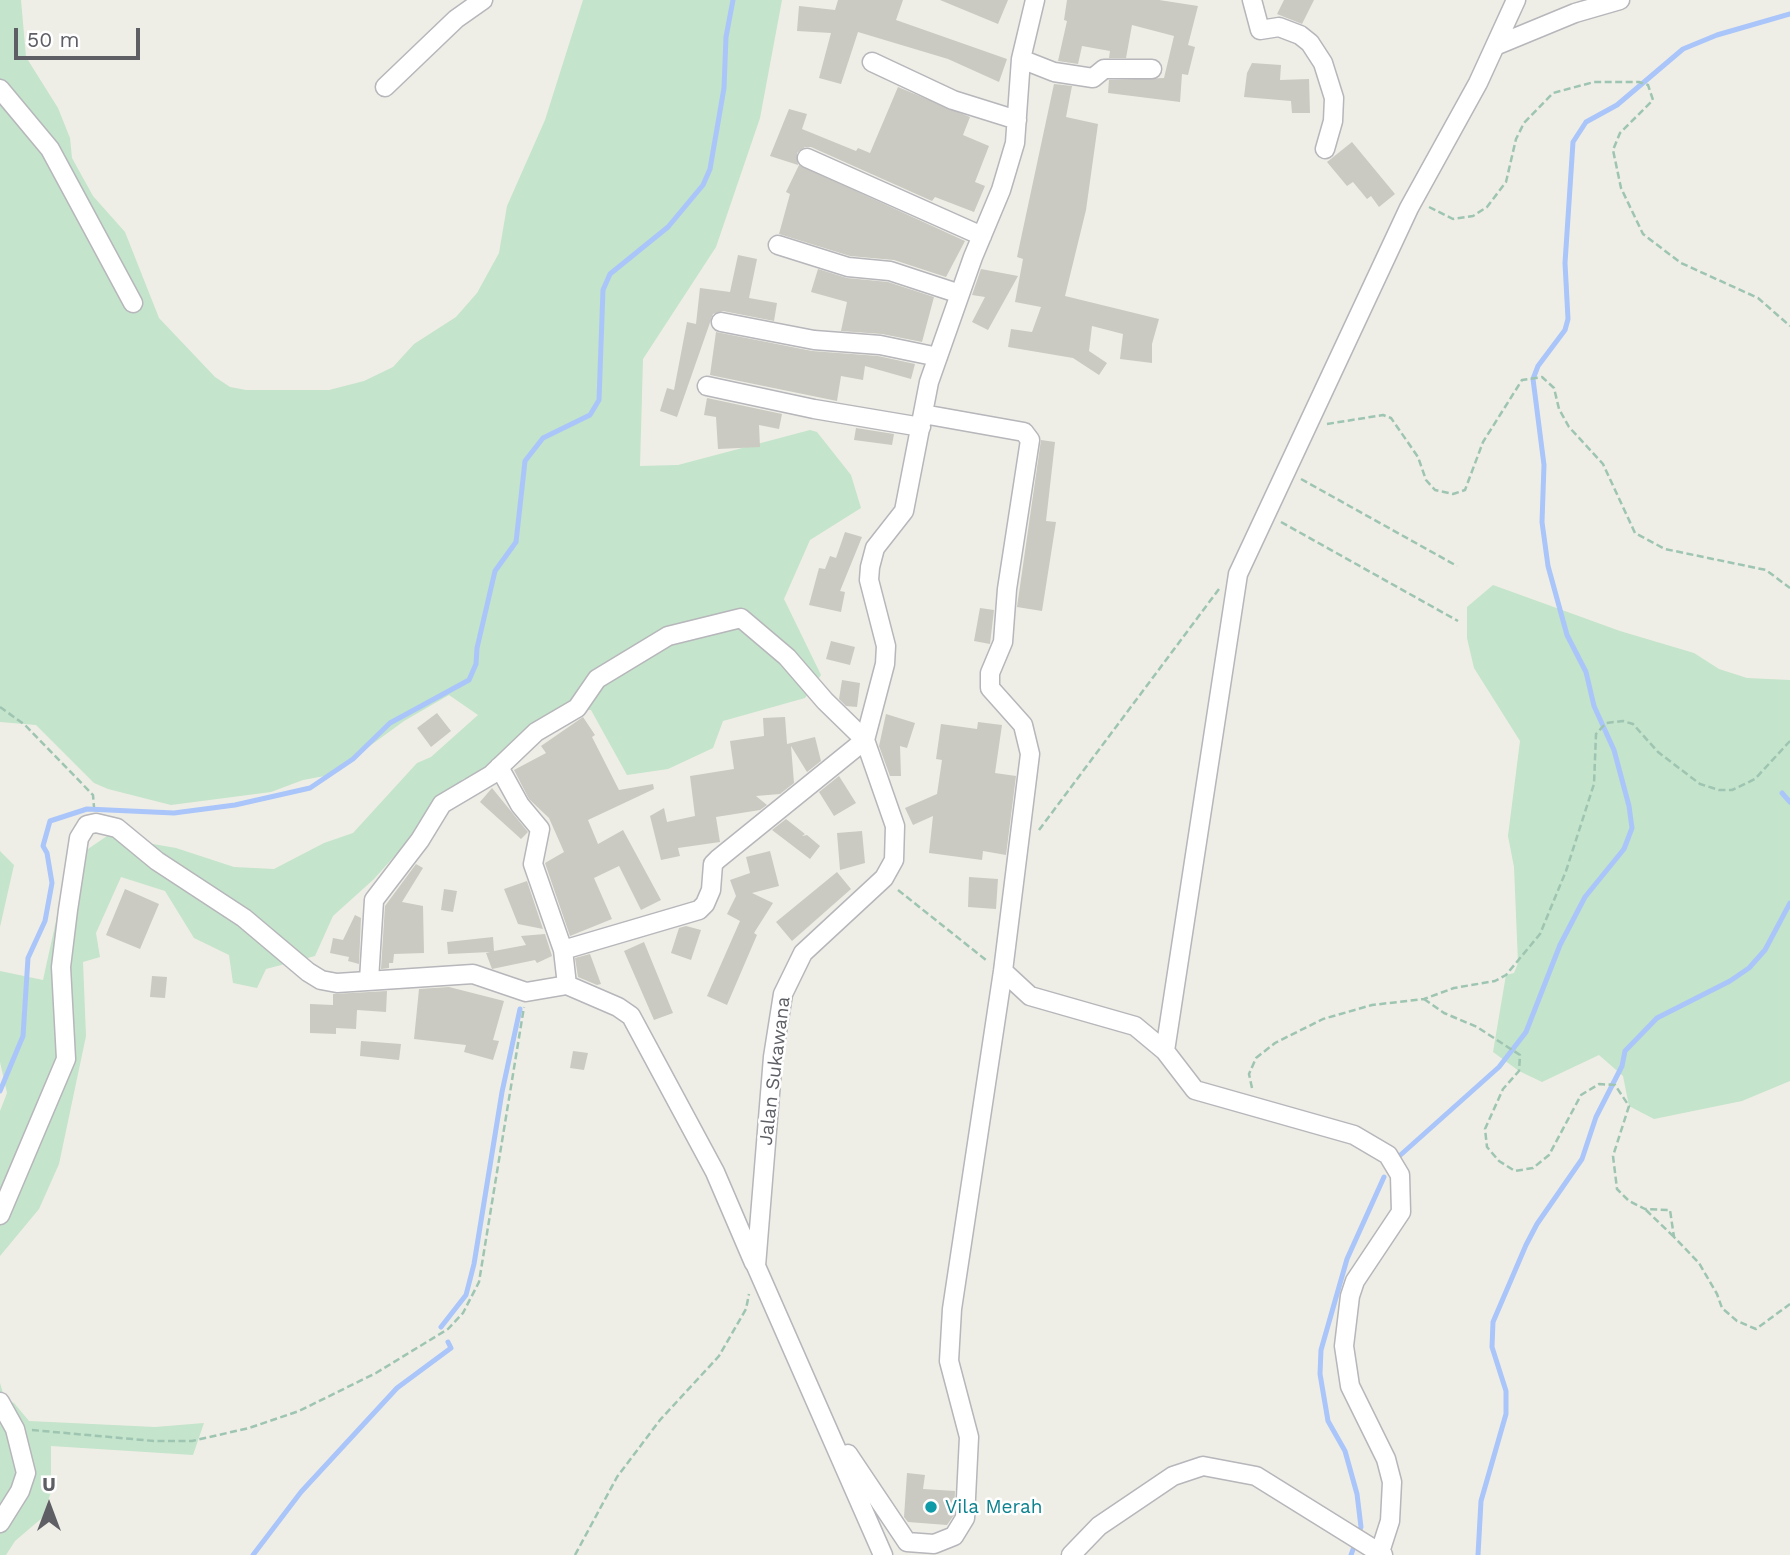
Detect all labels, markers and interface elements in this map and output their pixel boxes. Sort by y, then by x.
scale bar [18,14,144,58]
text: 50 m [27,27,79,52]
street label: Jalan Sukawana [755,995,795,1147]
north arrow [14,1471,84,1541]
text: U [42,1473,56,1496]
place label: Vila Merah [945,1496,1042,1518]
marker: Vila Merah [923,1499,939,1515]

